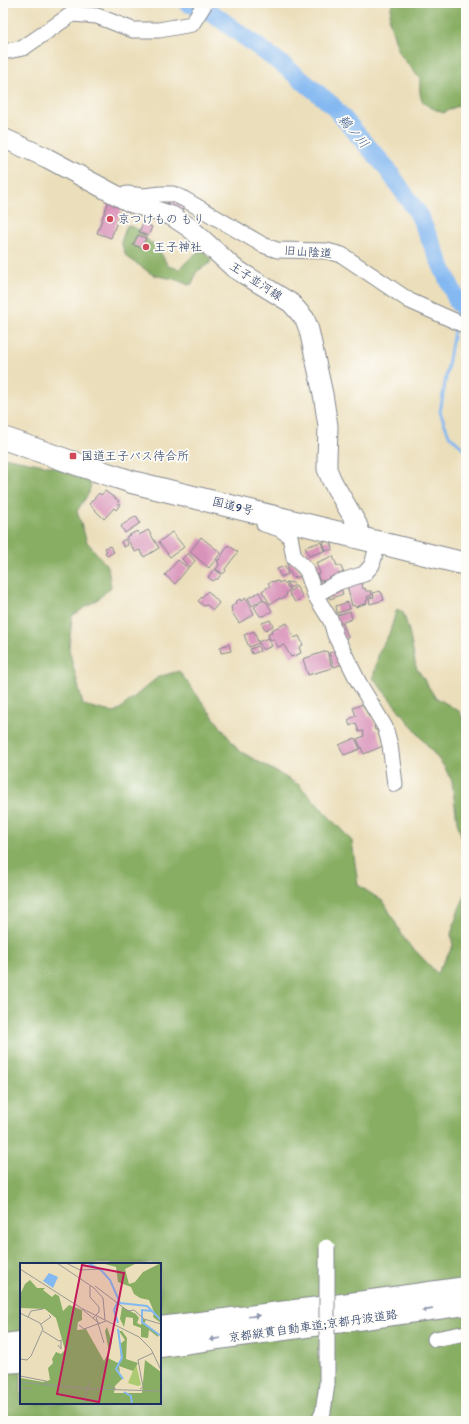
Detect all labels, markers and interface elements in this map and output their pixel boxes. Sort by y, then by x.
water label: 鵜ノ川 [335,112,372,151]
place label: 京つけもの もり [118,212,205,226]
marker: 京つけもの もり [105,214,115,224]
place label: 王子神社 [154,240,202,254]
marker: 王子神社 [141,242,151,252]
street label: 旧山陰道 [284,243,332,261]
street label: 王子並河線 [227,259,285,303]
place label: 国道王子バス待合所 [81,449,189,463]
marker: 国道王子バス待合所 [68,451,78,461]
street label: 国道9号 [211,494,255,518]
inset map [20,1263,161,1404]
street label: 京都縦貫自動車道;京都丹波道路 [227,1307,399,1345]
one-way arrow [421,1307,433,1313]
one-way arrow [248,1313,260,1319]
one-way arrow [209,1336,221,1342]

